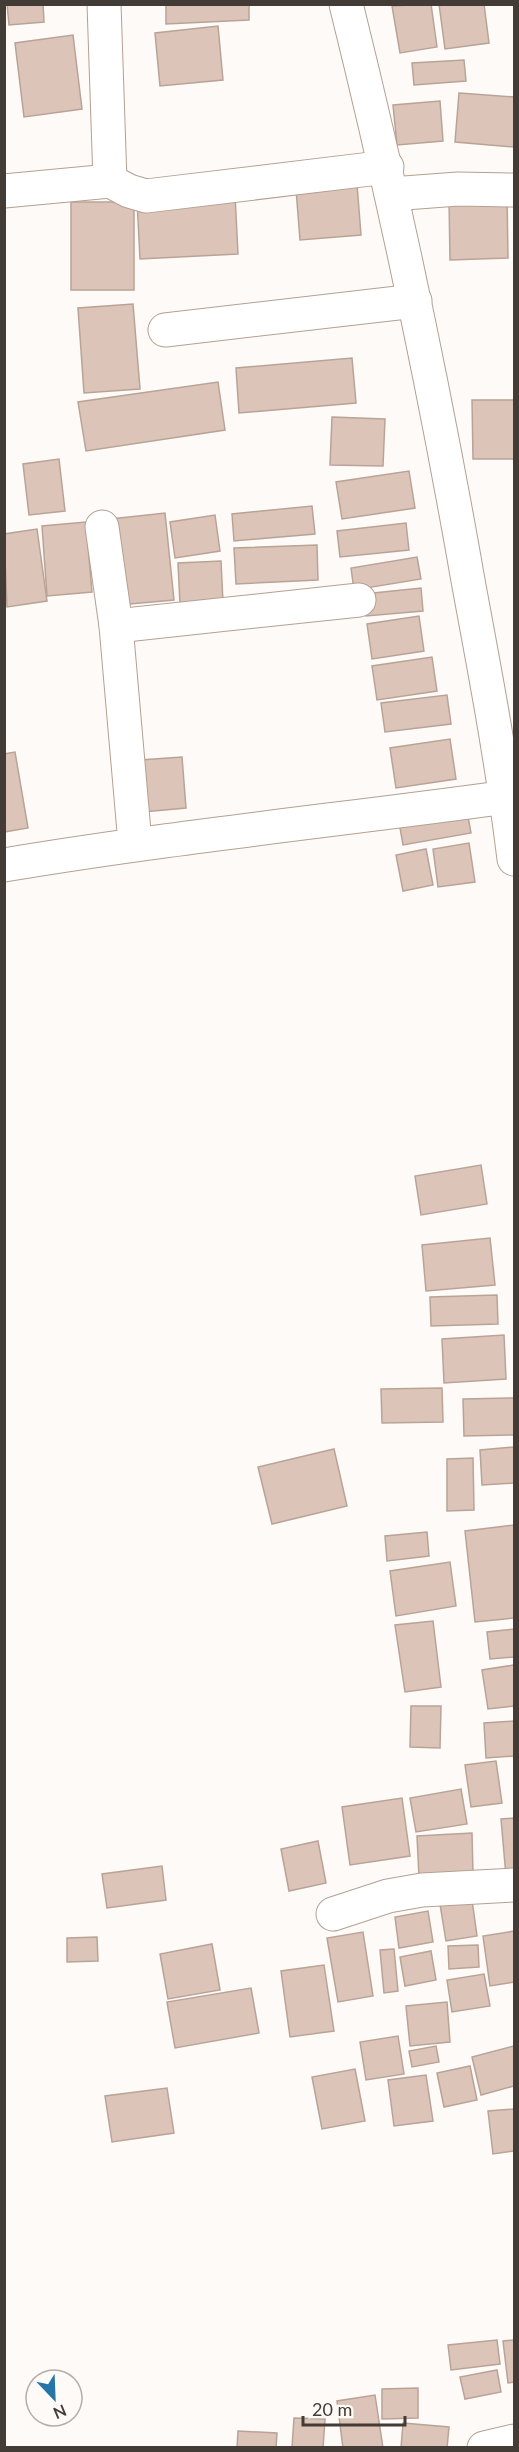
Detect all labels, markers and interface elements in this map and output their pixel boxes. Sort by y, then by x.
north arrow [24,2368,84,2428]
scale bar [303,2389,405,2427]
text: 20 m [312,2398,352,2420]
text: N [51,2401,69,2423]

